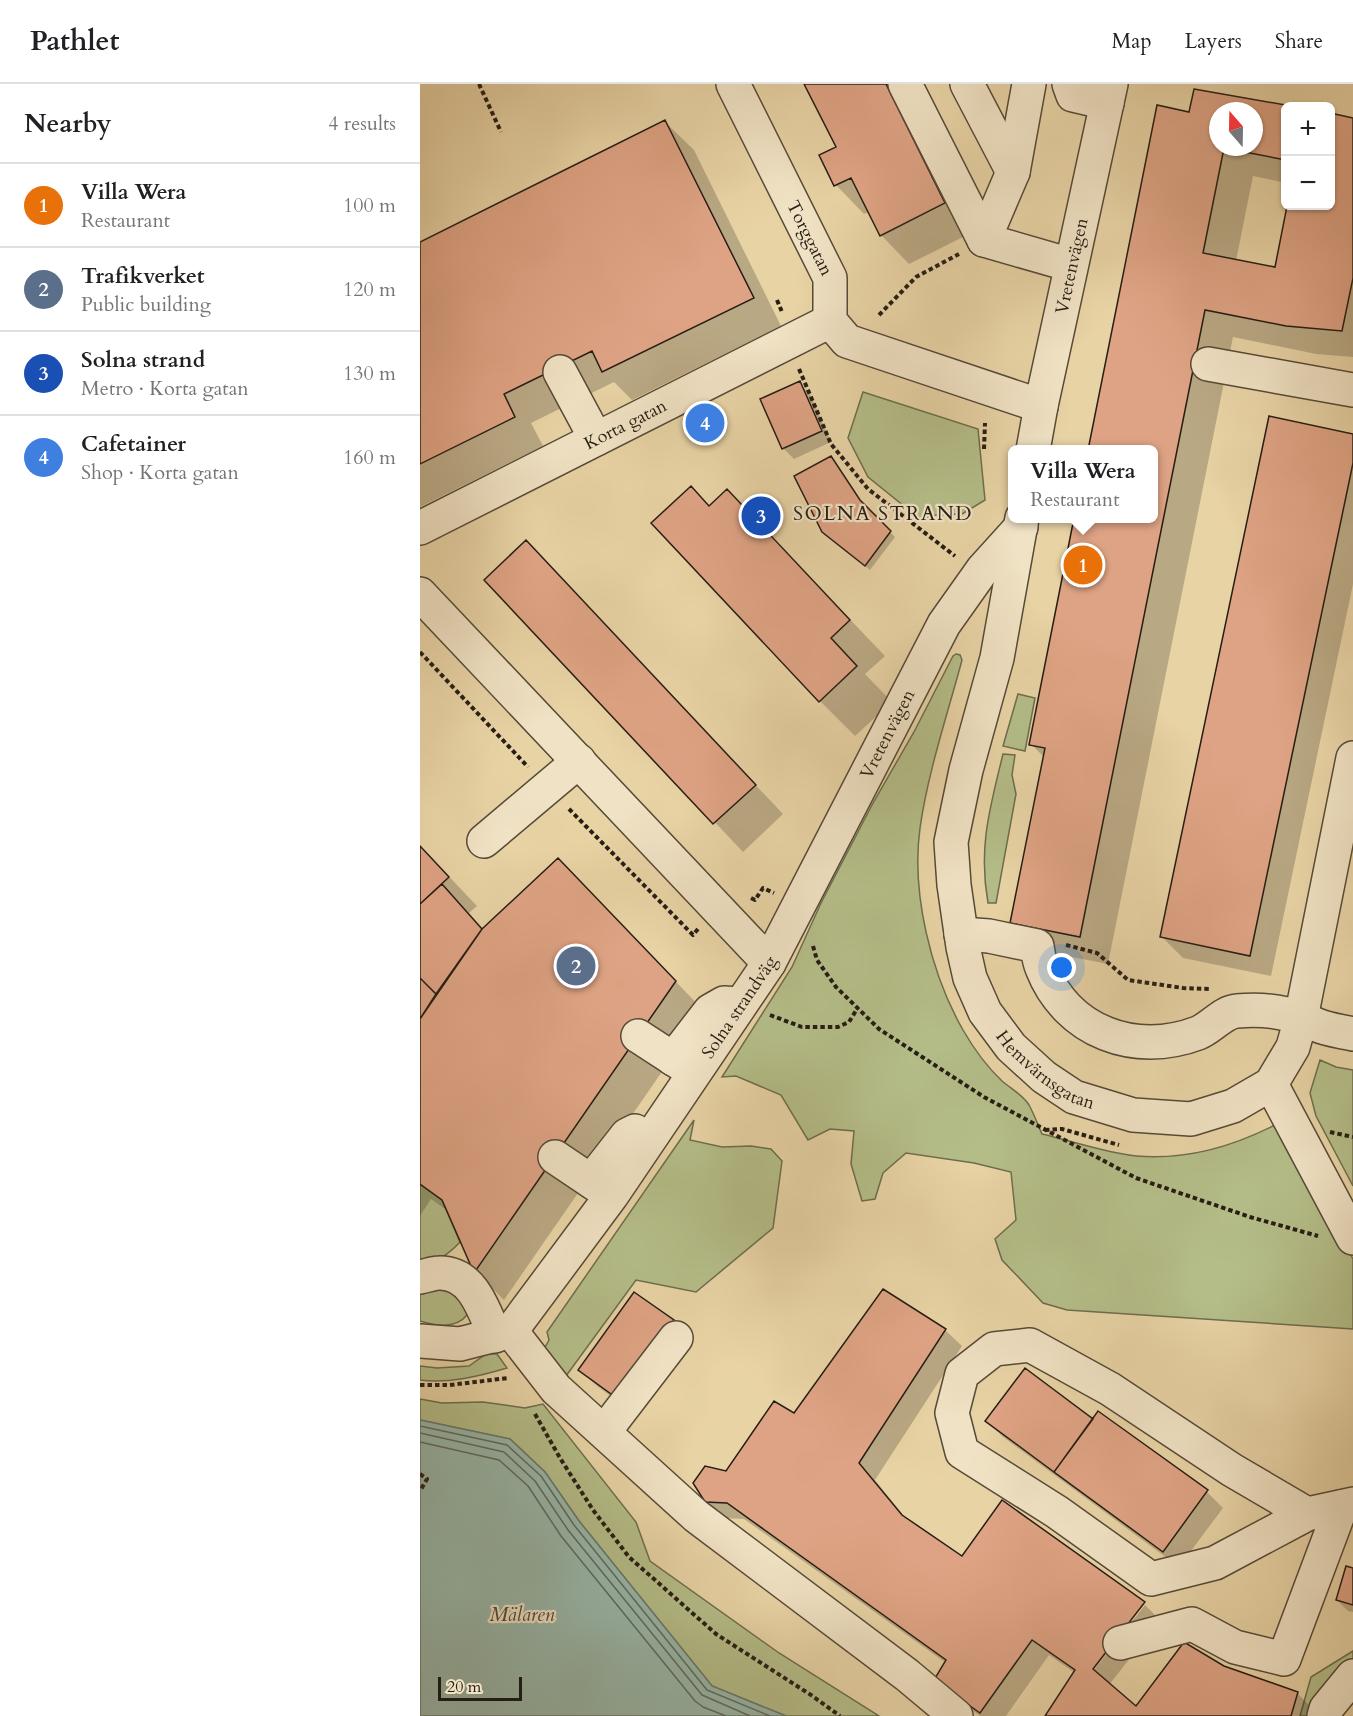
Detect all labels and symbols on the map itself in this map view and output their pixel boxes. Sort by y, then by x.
north arrow [1209,102,1263,156]
street label: Torggatan [781,196,840,280]
street label: Vretenvägen [1049,215,1094,316]
street label: Korta gatan [580,393,672,456]
pin: 4 [686,400,724,446]
pin: 3 [742,494,780,538]
district label: SOLNA STRAND [793,500,973,527]
pin: 1 [1064,542,1102,588]
street label: Vretenvägen [854,684,921,783]
pin: 2 [556,944,596,988]
street label: Solna strandväg [695,951,783,1064]
your location [1047,953,1076,982]
street label: Hemvärnsgatan [990,1025,1099,1115]
water label: Mälaren [489,1601,555,1628]
scale bar [438,1674,522,1702]

